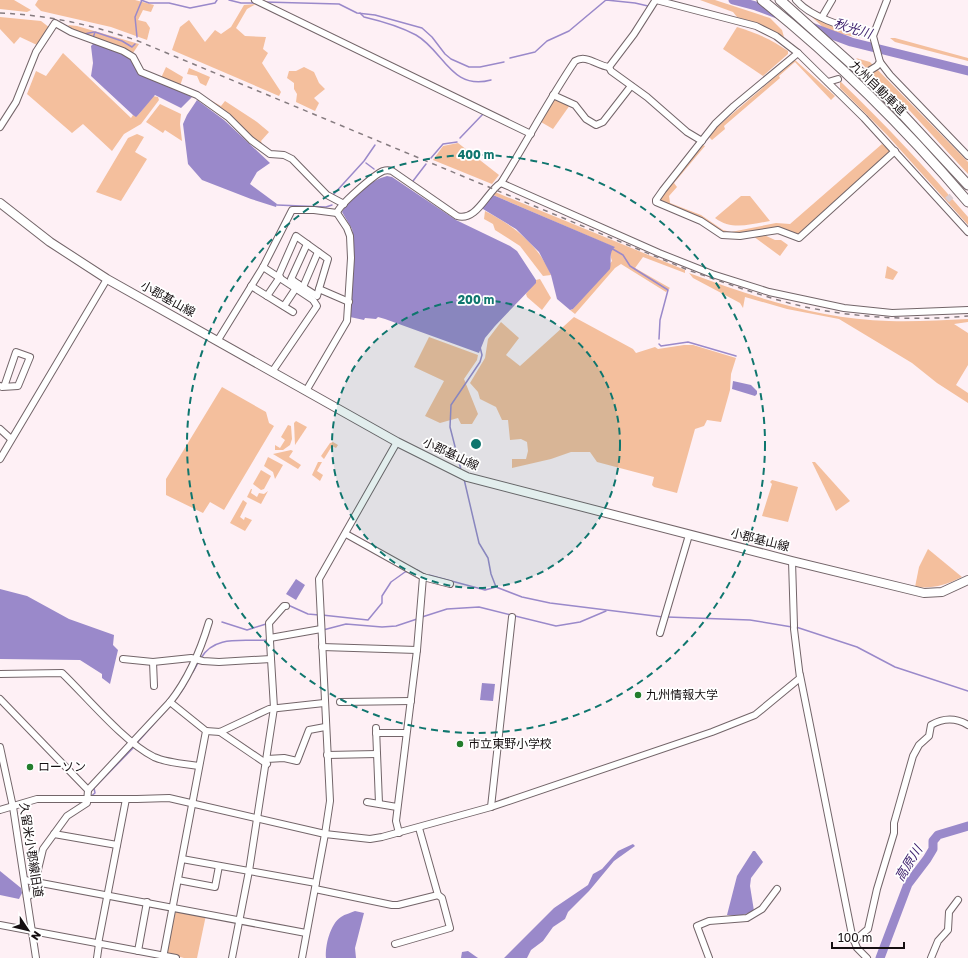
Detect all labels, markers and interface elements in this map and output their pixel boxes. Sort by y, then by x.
water label: 秋光川 [832,15,876,42]
street label: 九州自動車道 [847,57,909,118]
text: 400 m [458,147,494,162]
street label: 小郡基山線 [138,277,198,320]
text: 200 m [458,292,494,307]
street label: 小郡基山線 [421,434,482,473]
centre of rings [469,437,483,451]
street label: 小郡基山線 [729,525,791,554]
place label: 九州情報大学 [646,687,718,702]
marker: 九州情報大学 [633,690,643,700]
place label: 市立東野小学校 [468,736,552,751]
marker: 市立東野小学校 [455,739,465,749]
place label: ローソン [38,759,86,774]
marker: ローソン [25,762,35,772]
street label: 久留米小郡線旧道 [17,801,46,899]
water label: 高原川 [891,841,926,884]
north arrow [8,910,48,950]
scale bar [832,924,904,950]
text: N [29,929,44,943]
text: 100 m [838,930,872,945]

